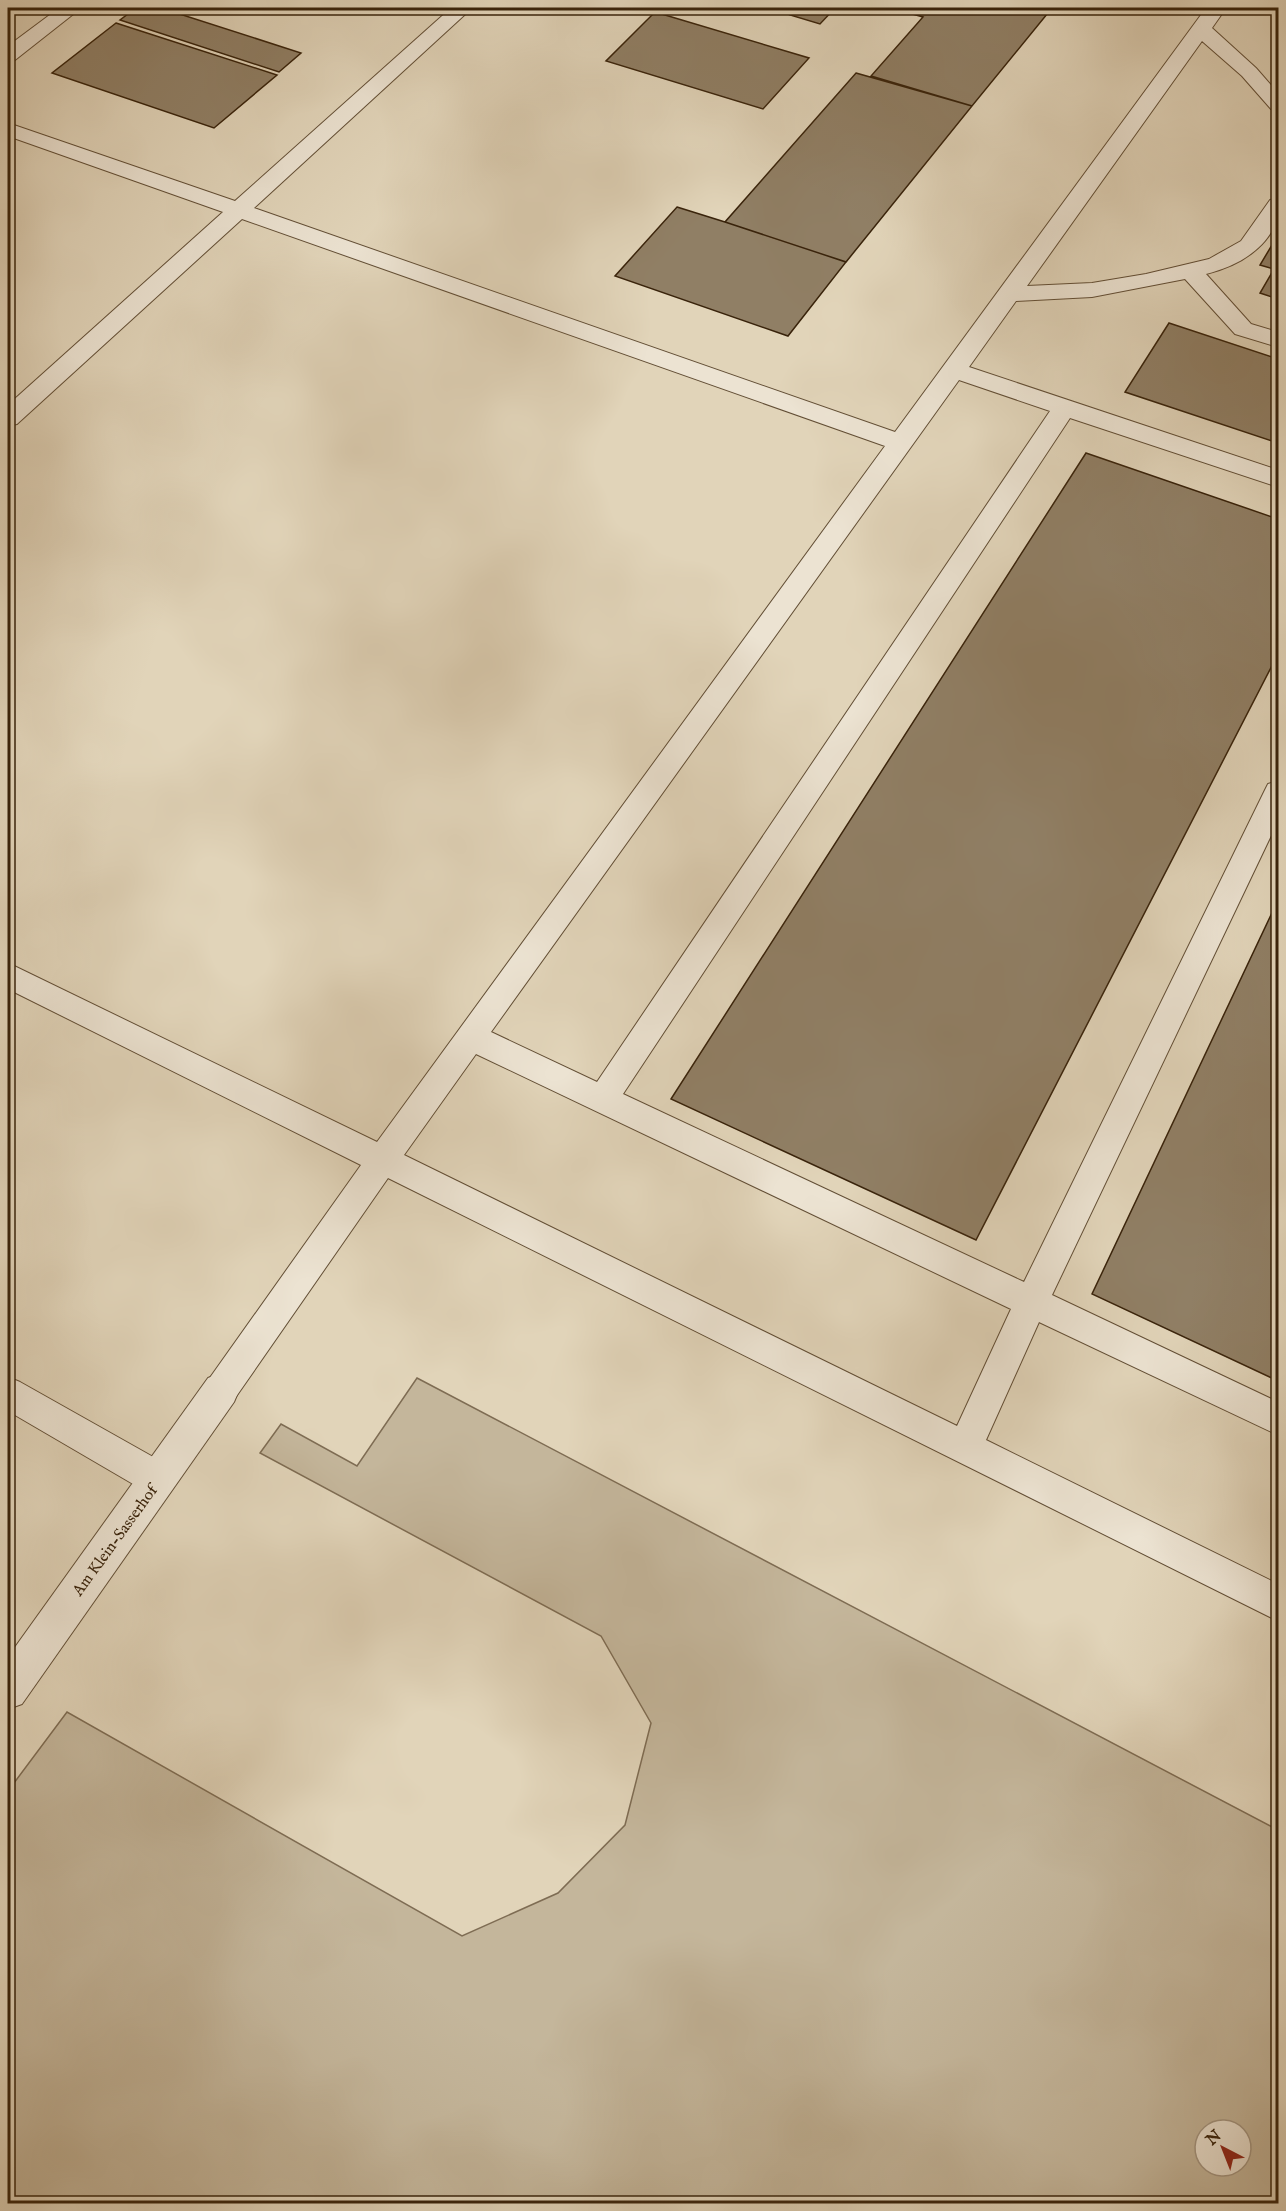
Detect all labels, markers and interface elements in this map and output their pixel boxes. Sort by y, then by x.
street label: Am Klein-Sasserhof [68,1479,165,1601]
north arrow [1193,2118,1253,2178]
text: N [1202,2126,1226,2151]

